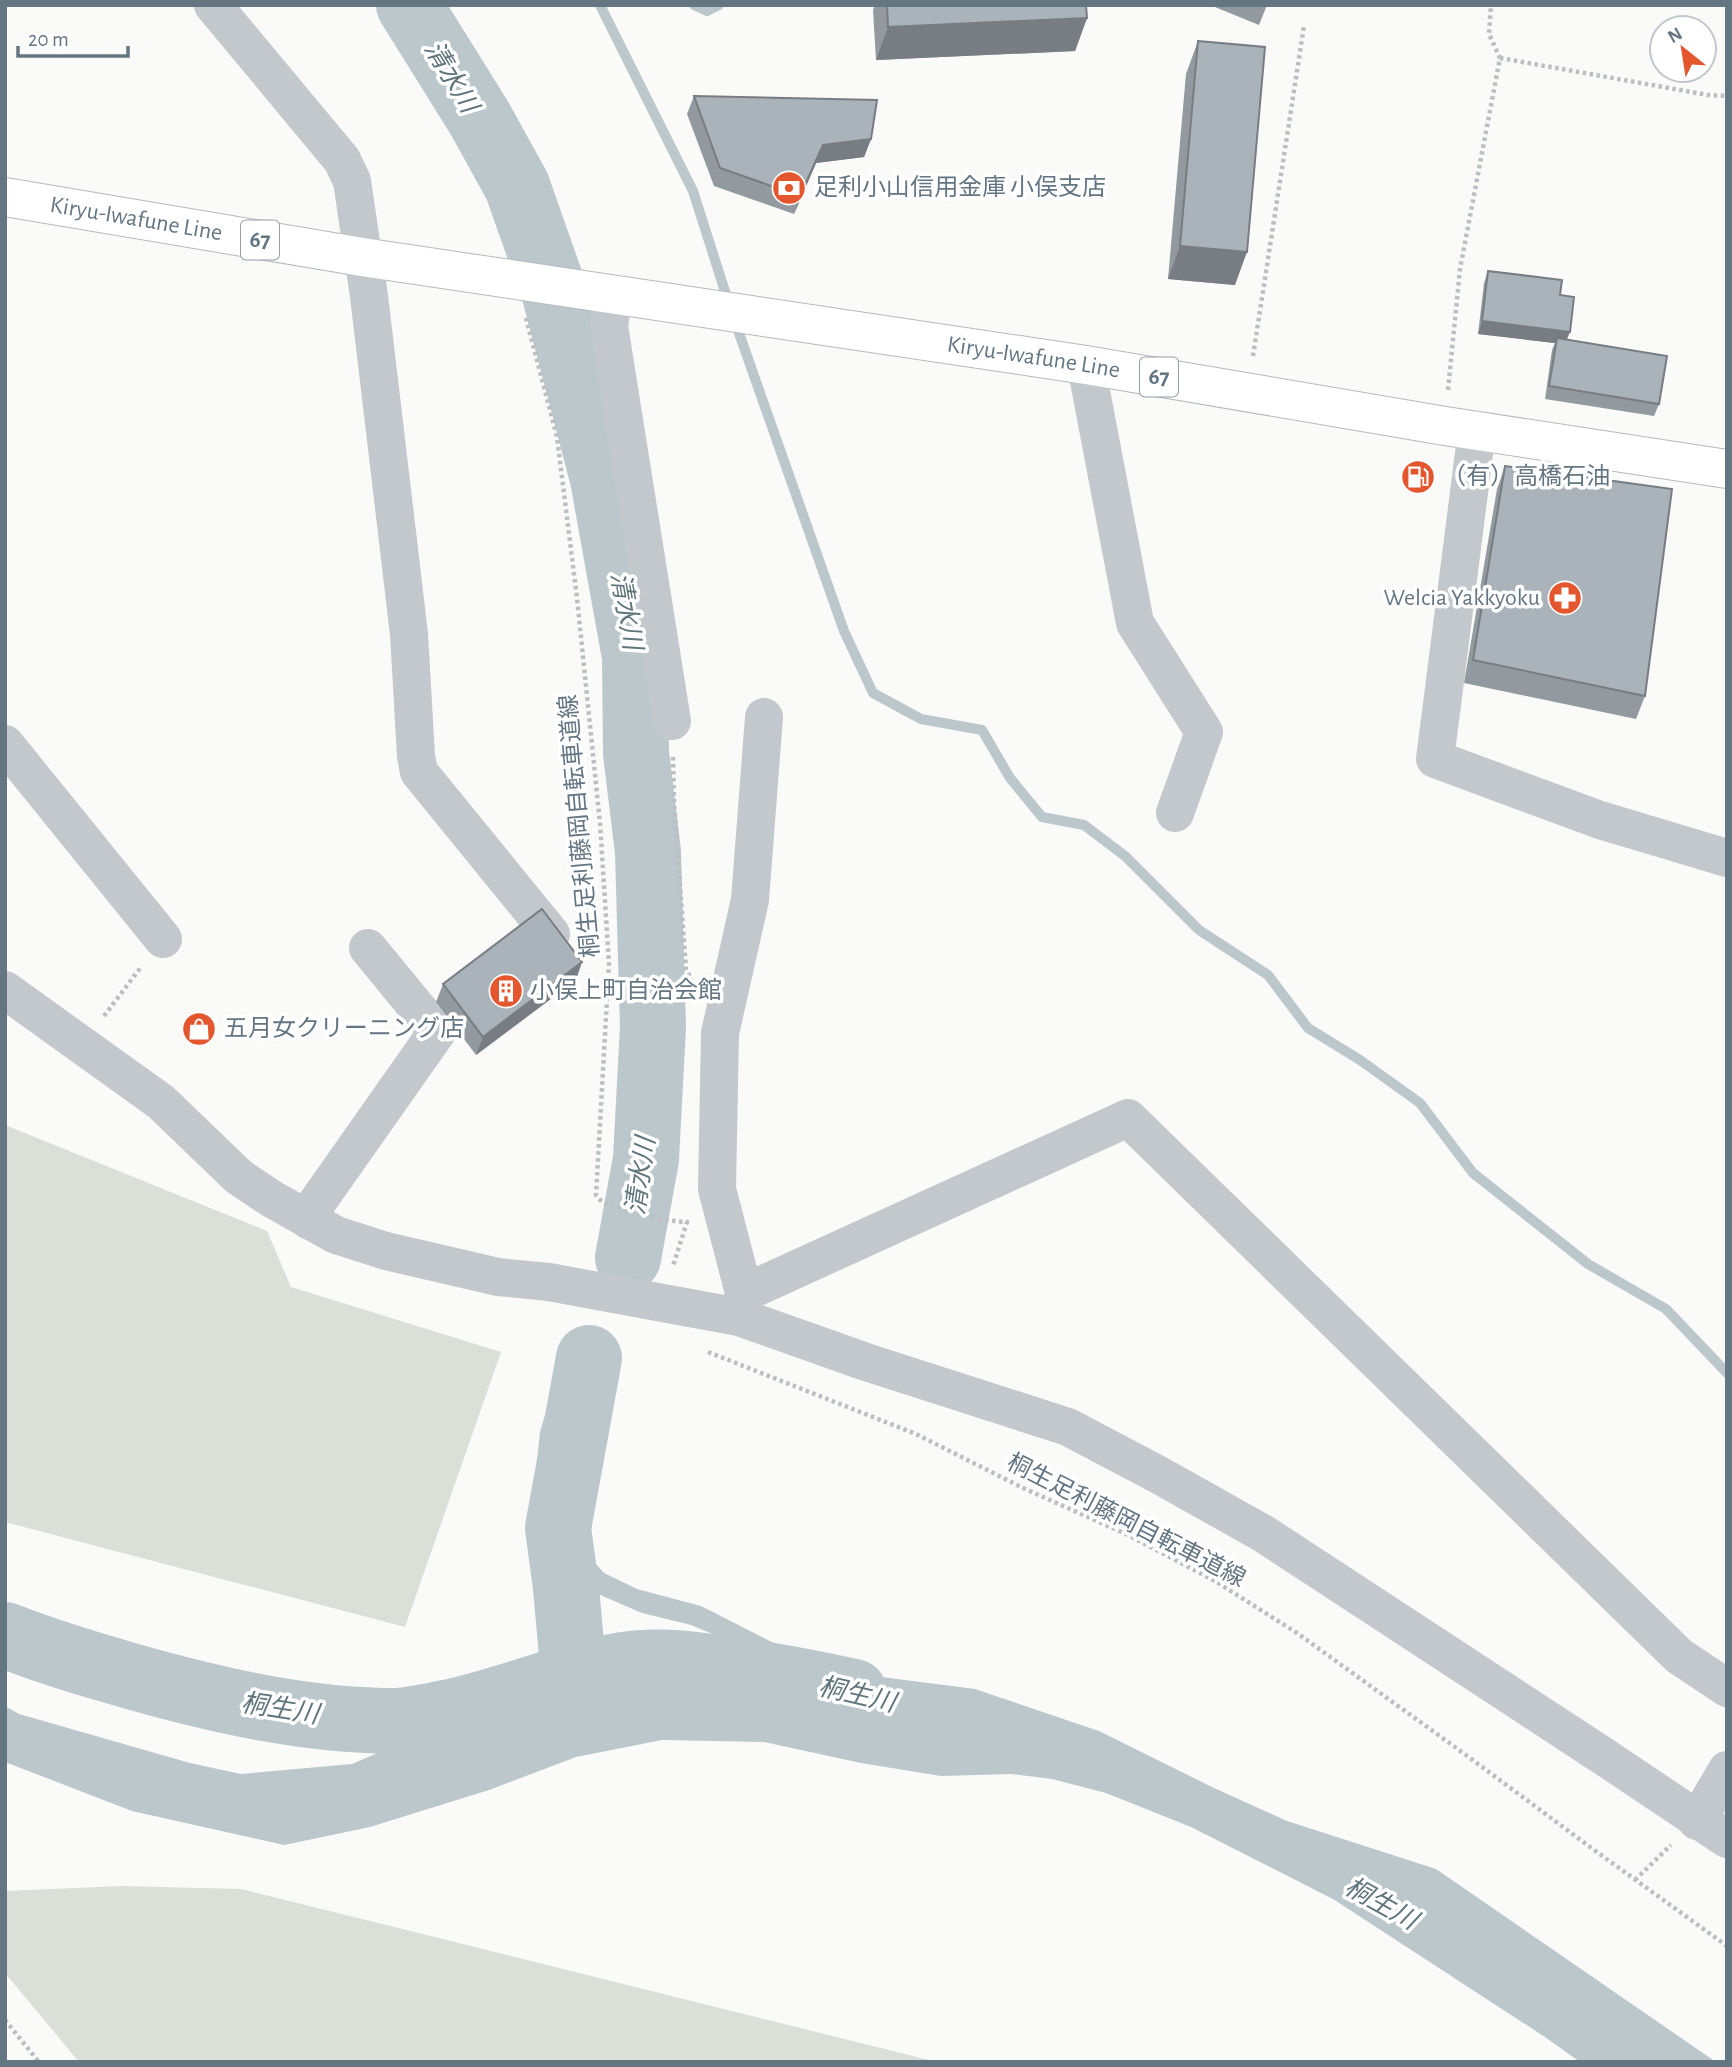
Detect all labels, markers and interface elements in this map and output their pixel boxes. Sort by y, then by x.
scale bar [18,14,128,58]
north arrow [1648,14,1718,84]
text: N [1665,24,1686,47]
text: 20 m [28,29,69,50]
water label: 清水川 [420,36,485,120]
bank icon: 足利小山信用金庫 小俣支店 [770,169,808,207]
place label: 足利小山信用金庫 小俣支店 [814,174,1106,200]
street label: Kiryu-Iwafune Line [48,193,224,245]
road number: 67 [241,220,279,260]
street label: Kiryu-Iwafune Line [945,332,1122,383]
road number: 67 [1140,358,1178,396]
fuel station icon: （有）高橋石油 [1399,458,1437,496]
place label: （有）高橋石油 [1442,463,1610,489]
water label: 清水川 [606,570,647,655]
pharmacy icon: Welcia Yakkyoku [1546,579,1584,617]
place label: Welcia Yakkyoku [1384,586,1540,610]
street label: 桐生足利藤岡自転車道線 [555,693,603,959]
building icon: 小俣上町自治会館 [487,972,525,1010]
place label: 小俣上町自治会館 [530,977,722,1003]
shop icon: 五月女クリーニング店 [180,1010,218,1048]
place label: 五月女クリーニング店 [224,1015,464,1041]
water label: 清水川 [622,1132,660,1216]
street label: 桐生足利藤岡自転車道線 [1003,1449,1250,1592]
water label: 桐生川 [816,1673,901,1717]
water label: 桐生川 [239,1689,324,1728]
water label: 桐生川 [1341,1873,1425,1936]

